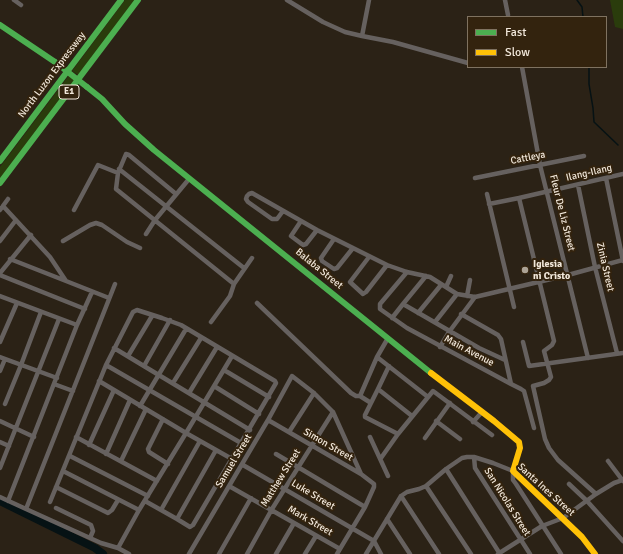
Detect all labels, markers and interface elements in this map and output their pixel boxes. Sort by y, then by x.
legend [467,16,607,68]
text: Fast [505,25,526,40]
street label: North Luzon Expressway [16,30,88,120]
text: Slow [505,45,530,60]
road number: E1 [59,85,79,99]
street label: Cattleya [510,149,546,167]
street label: Ilang-Ilang [565,162,613,184]
street label: Fleur De Liz Street [547,173,577,253]
street label: Zinia Street [594,241,616,293]
street label: Balaba Street [293,246,345,292]
place label: Iglesia ni Cristo [533,258,570,282]
marker: Iglesia ni Cristo [520,265,530,275]
street label: Main Avenue [442,333,496,369]
street label: Simon Street [301,426,355,464]
street label: Samuel Street [213,432,255,490]
street label: Matthew Street [258,447,304,509]
street label: Santa Ines Street [515,461,577,519]
street label: San Nicolas Street [481,466,533,538]
street label: Luke Street [289,477,337,513]
street label: Mark Street [285,503,335,539]

